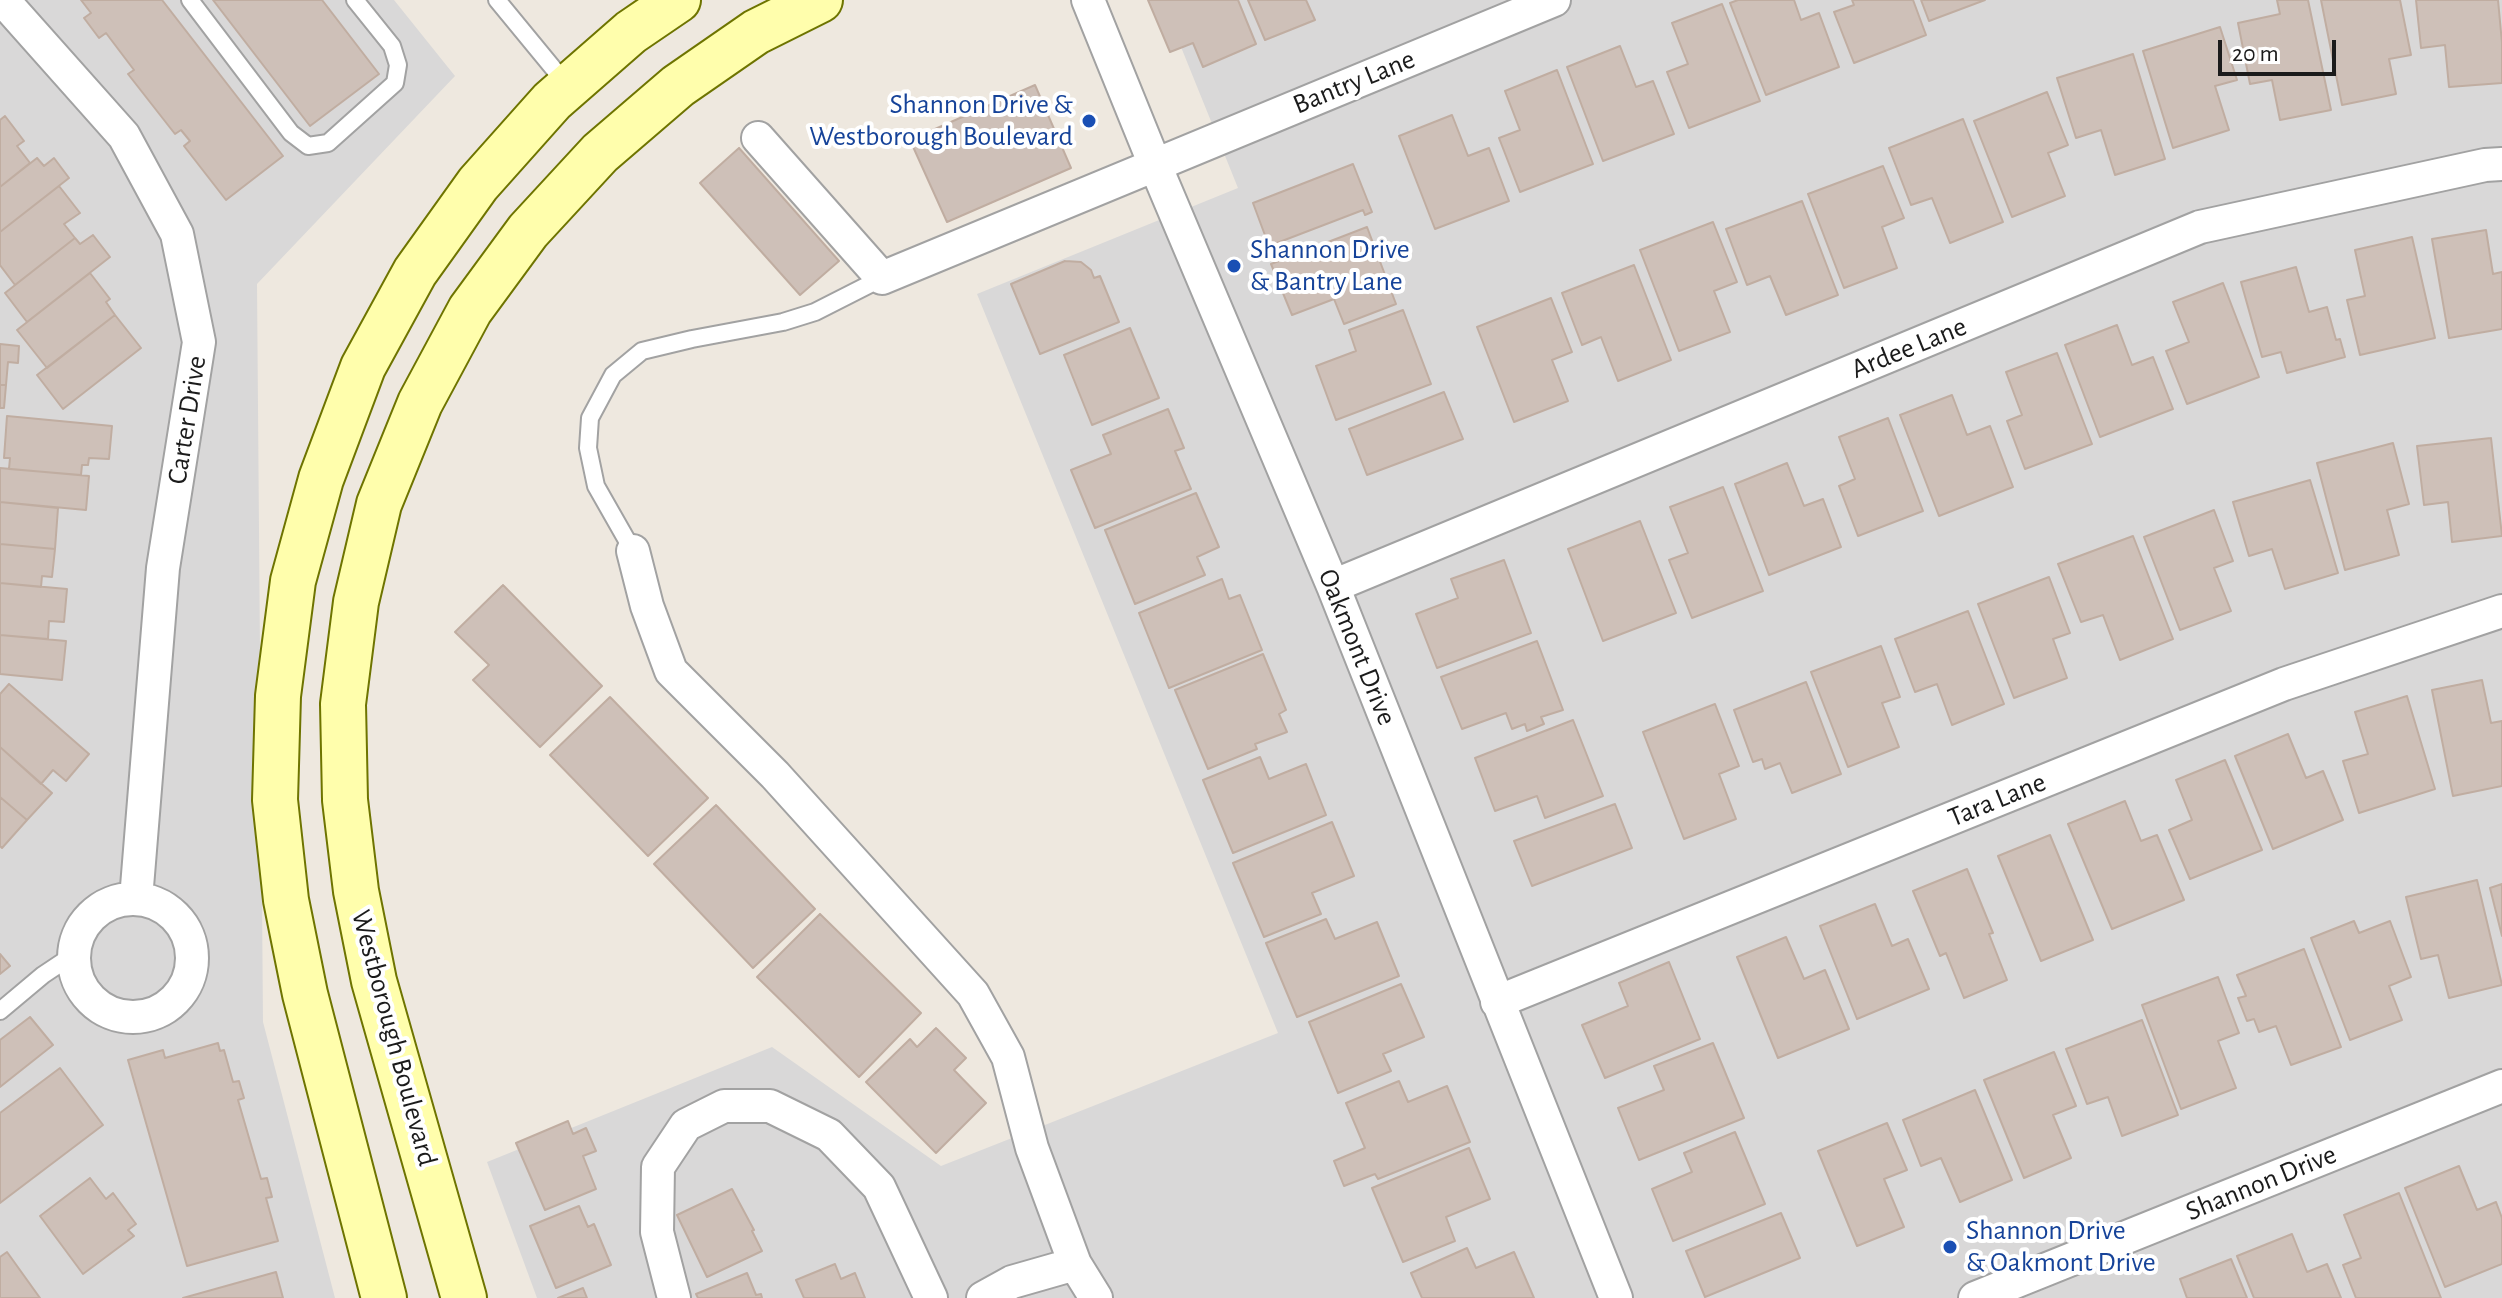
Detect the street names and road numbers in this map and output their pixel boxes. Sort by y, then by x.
street label: Bantry Lane [1288,42,1420,122]
street label: Ardee Lane [1846,310,1972,386]
street label: Carter Drive [160,353,214,487]
street label: Oakmont Drive [1310,564,1404,730]
street label: Tara Lane [1943,765,2051,835]
street label: Westborough Boulevard [344,906,444,1170]
street label: Shannon Drive [2181,1138,2341,1228]

